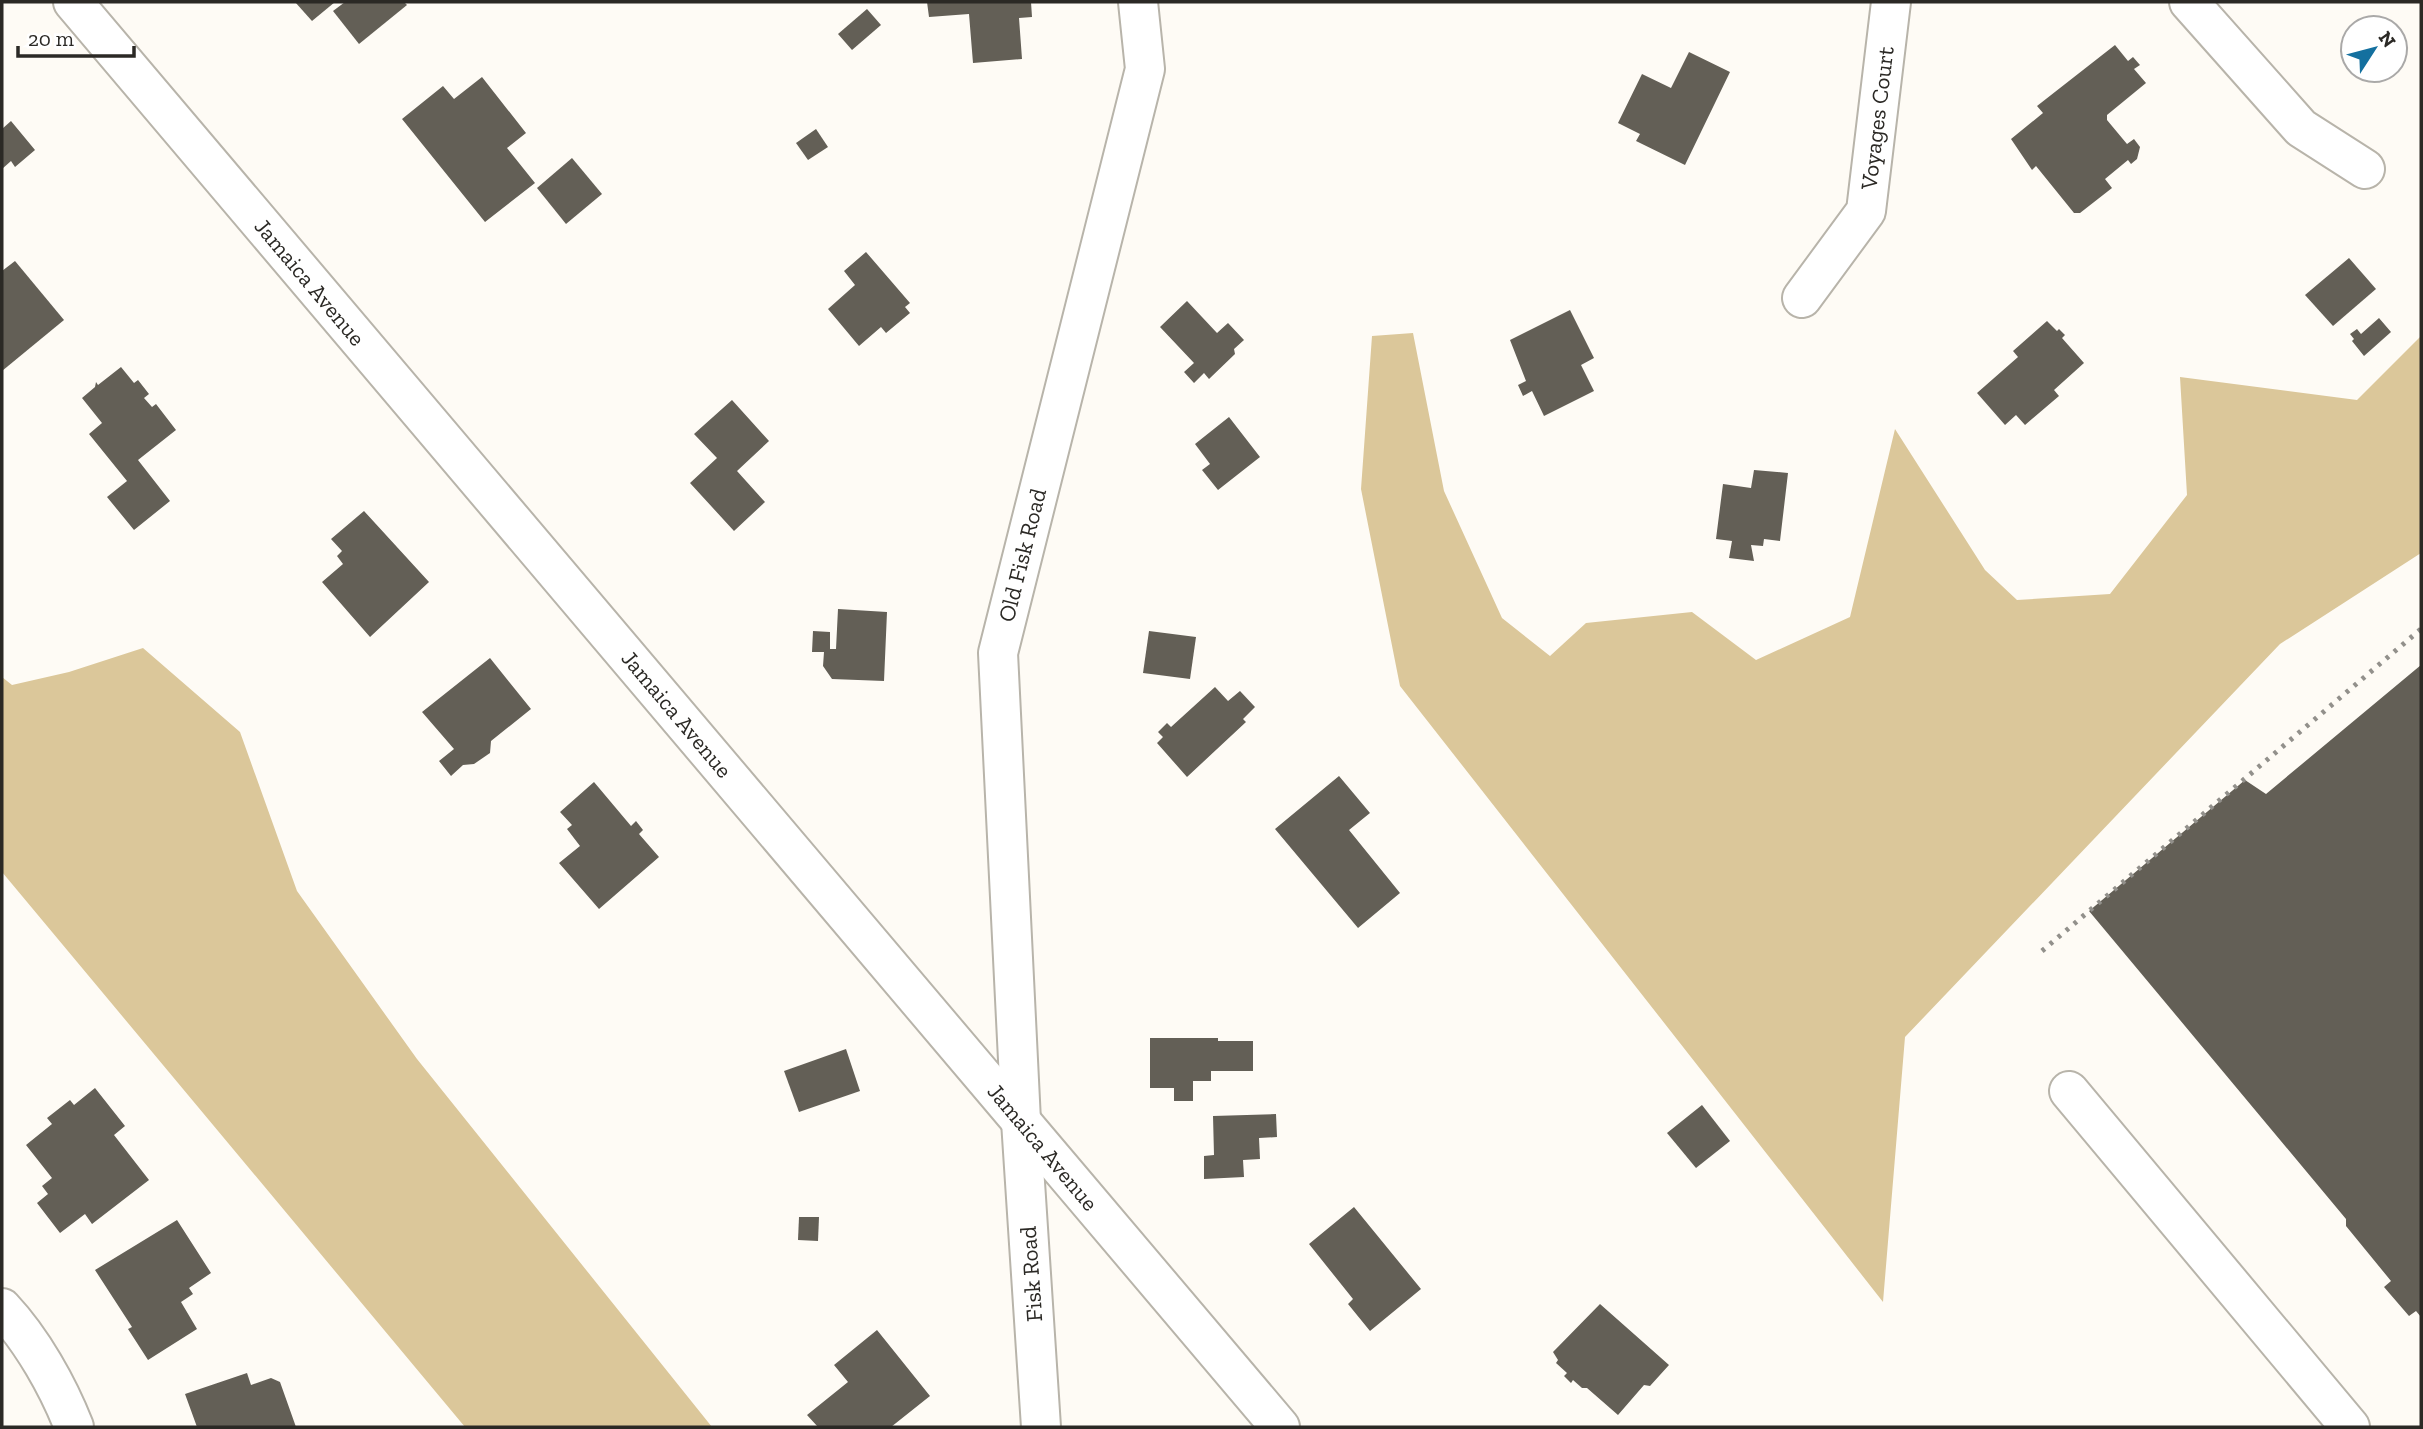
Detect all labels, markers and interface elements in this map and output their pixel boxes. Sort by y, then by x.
scale bar [18,14,133,58]
north arrow [2339,14,2409,84]
text: 20 m [28,26,74,51]
text: N [2374,27,2401,52]
street label: Voyages Court [1854,44,1900,192]
street label: Jamaica Avenue [249,213,371,351]
street label: Old Fisk Road [992,485,1052,625]
street label: Jamaica Avenue [616,645,738,783]
street label: Jamaica Avenue [982,1078,1104,1216]
street label: Fisk Road [1014,1225,1048,1323]

